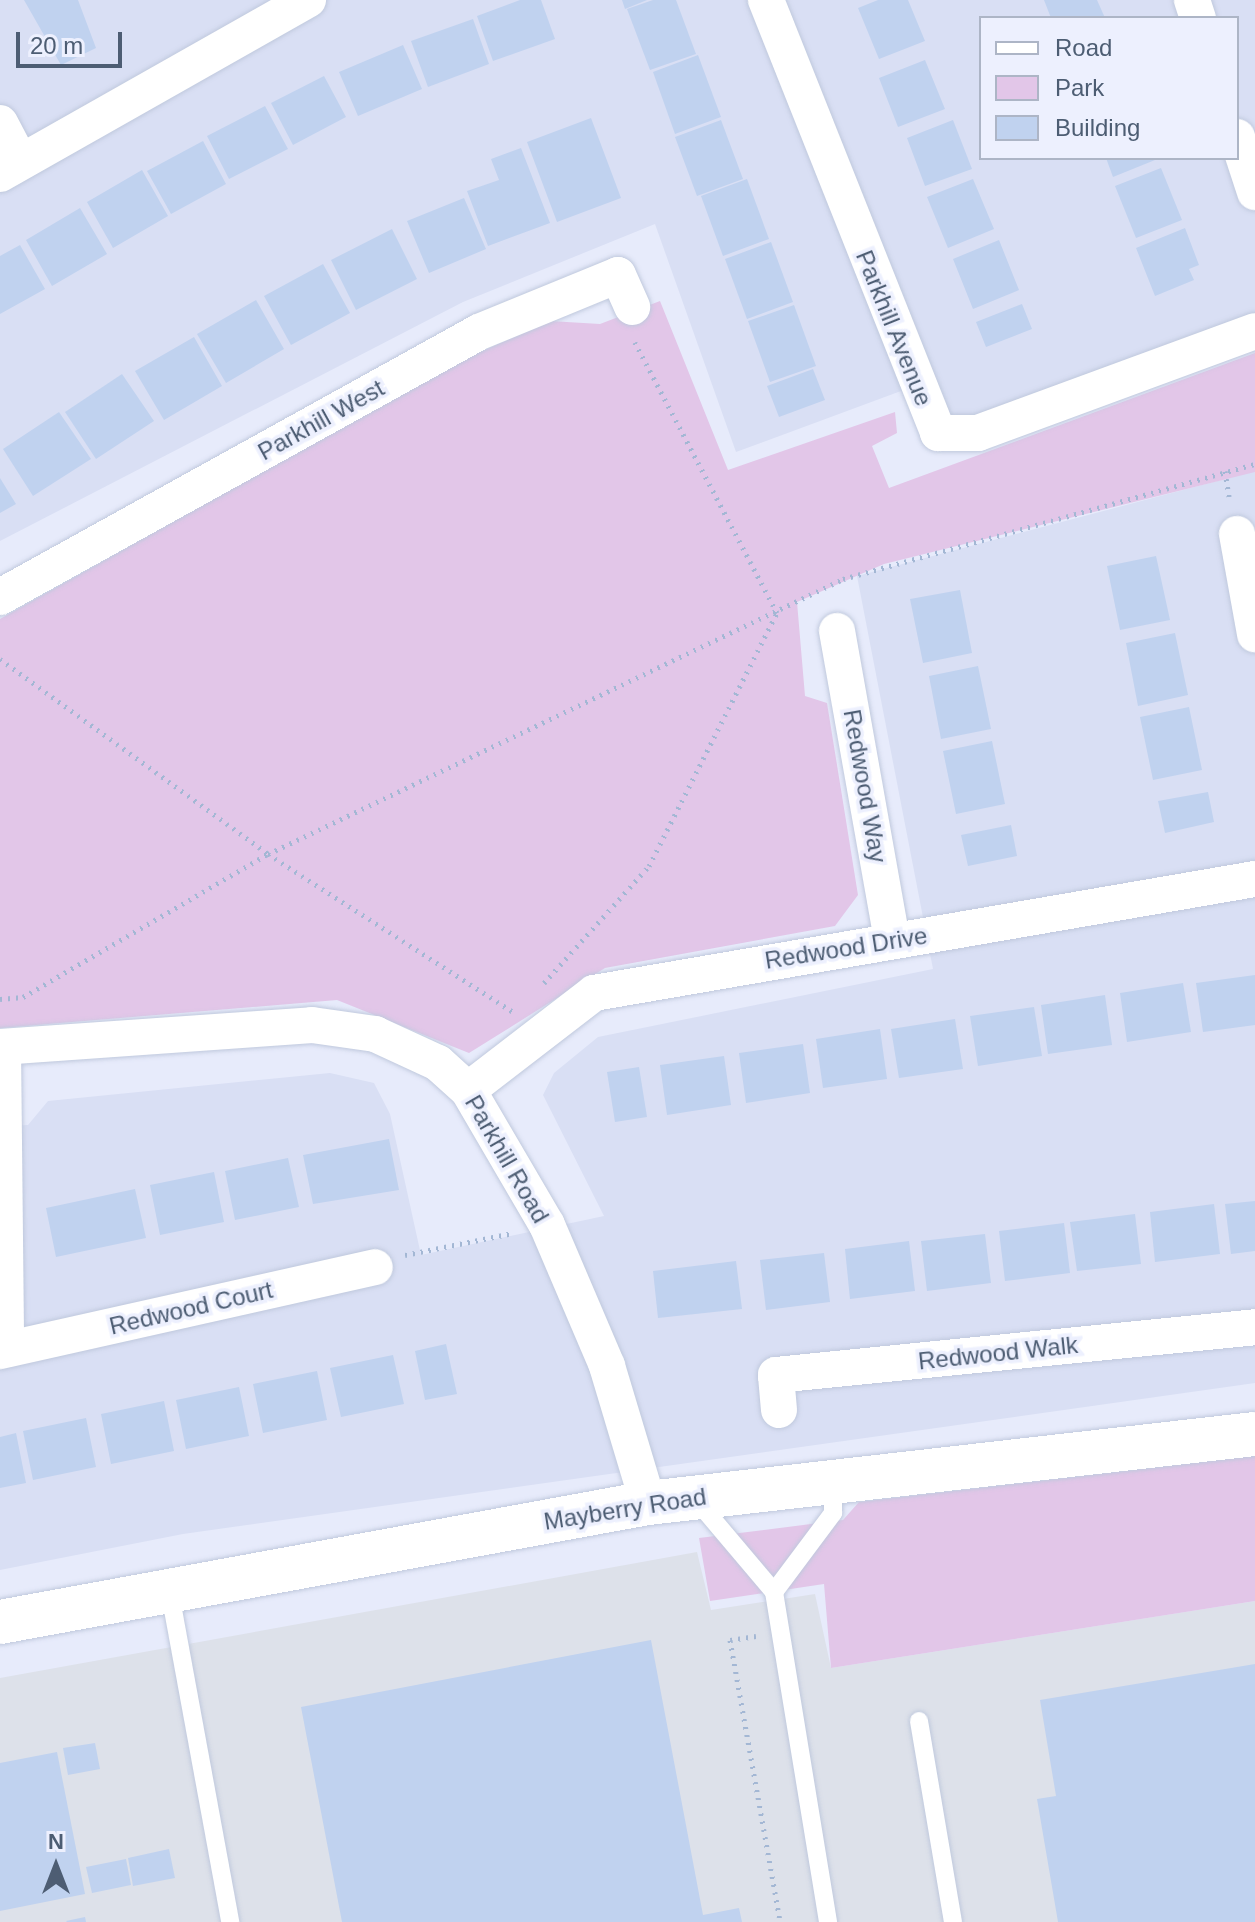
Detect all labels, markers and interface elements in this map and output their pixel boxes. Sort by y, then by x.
scale bar [20,16,126,66]
legend [979,16,1239,160]
text: 20 m [30,32,83,59]
text: Road [1055,34,1112,61]
text: Park [1055,74,1104,101]
text: Building [1055,114,1140,141]
street label: Parkhill Avenue [849,245,939,411]
street label: Parkhill West [253,374,389,466]
street label: Redwood Way [837,707,893,865]
street label: Redwood Drive [763,921,929,975]
street label: Parkhill Road [459,1090,555,1228]
street label: Redwood Court [107,1275,275,1341]
street label: Redwood Walk [917,1330,1079,1376]
street label: Mayberry Road [542,1482,708,1536]
north arrow [16,1826,96,1906]
text: N [48,1829,64,1854]

